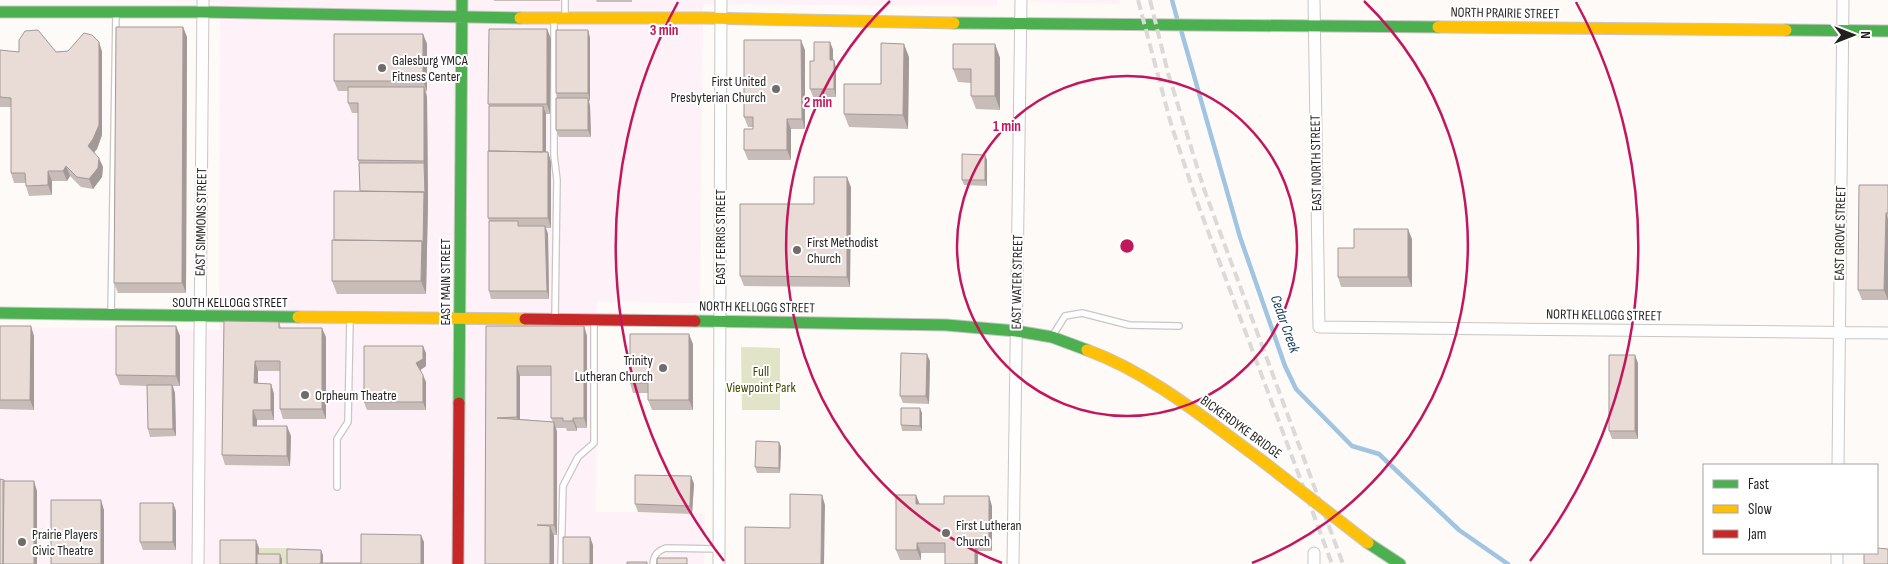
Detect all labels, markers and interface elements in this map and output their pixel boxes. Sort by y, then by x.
street label: NORTH PRAIRIE STREET [1450,4,1560,22]
north arrow [1828,10,1878,60]
text: 3 min [650,21,678,40]
text: N [1857,31,1874,39]
place label: Galesburg YMCA Fitness Center [392,52,469,85]
marker: Galesburg YMCA Fitness Center [376,62,388,74]
place label: First United Presbyterian Church [670,73,766,106]
marker: First United Presbyterian Church [770,83,782,95]
text: 2 min [804,93,832,112]
street label: EAST NORTH STREET [1307,115,1325,211]
text: 1 min [993,117,1021,136]
street label: EAST SIMMONS STREET [192,167,210,276]
street label: EAST GROVE STREET [1831,185,1849,281]
street label: EAST FERRIS STREET [712,189,729,285]
place label: First Methodist Church [807,234,878,267]
street label: EAST WATER STREET [1008,234,1026,330]
centre of rings [1118,237,1136,255]
street label: EAST MAIN STREET [437,238,454,326]
marker: First Methodist Church [791,244,803,256]
water label: Cedar Creek [1266,293,1304,356]
street label: SOUTH KELLOGG STREET [172,294,288,311]
street label: NORTH KELLOGG STREET [699,297,815,317]
street label: NORTH KELLOGG STREET [1546,305,1662,325]
place label: Trinity Lutheran Church [575,352,654,385]
marker: Trinity Lutheran Church [657,362,669,374]
park label: Full Viewpoint Park [726,363,796,396]
place label: Orpheum Theatre [315,387,397,404]
marker: Orpheum Theatre [299,389,311,401]
street label: BICKERDYKE BRIDGE [1197,392,1285,462]
legend [1703,464,1878,554]
text: Fast [1748,475,1770,494]
text: Slow [1748,500,1772,519]
place label: First Lutheran Church [956,517,1022,550]
text: Jam [1747,525,1766,544]
place label: Prairie Players Civic Theatre [32,526,98,559]
marker: First Lutheran Church [940,527,952,539]
marker: Prairie Players Civic Theatre [16,536,28,548]

